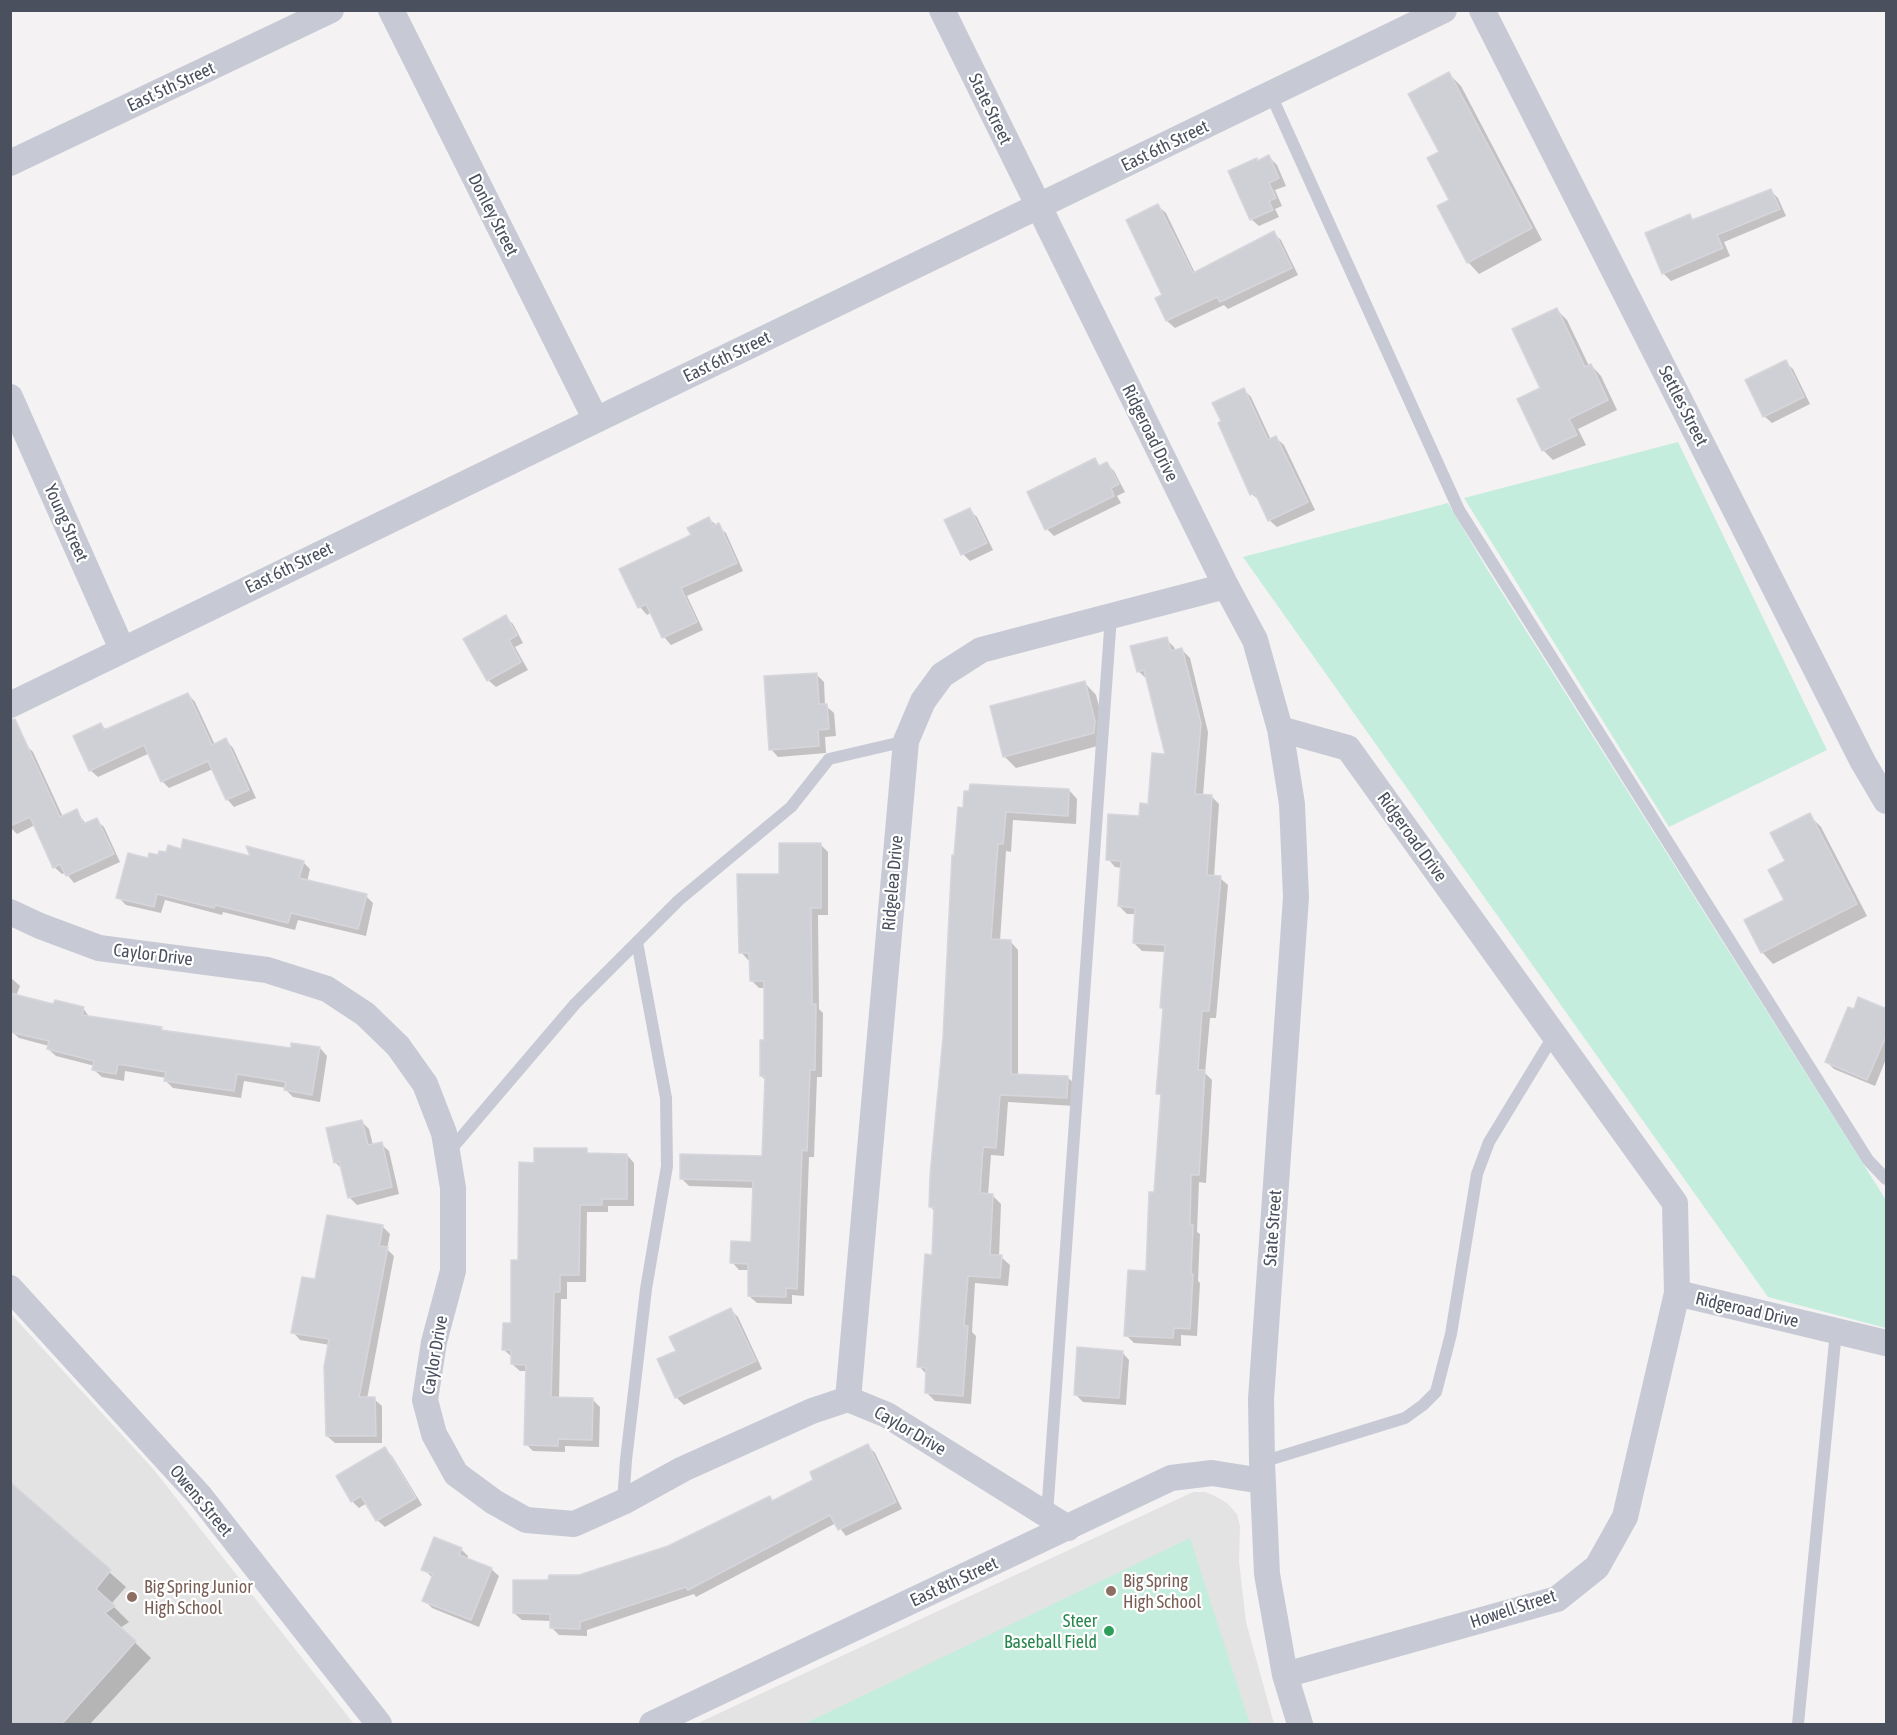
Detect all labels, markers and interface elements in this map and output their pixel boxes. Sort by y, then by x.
street label: East 5th Street [124,57,218,117]
street label: State Street [964,70,1016,148]
street label: East 6th Street [1118,116,1212,176]
street label: Donley Street [463,170,523,260]
street label: East 6th Street [680,327,774,387]
street label: Settles Street [1654,362,1712,450]
street label: Ridgeroad Drive [1117,381,1183,485]
street label: Young Street [39,481,93,565]
street label: East 6th Street [242,538,336,598]
street label: Ridgeroad Drive [1372,788,1452,886]
street label: Ridgelea Drive [878,834,908,932]
street label: Caylor Drive [112,939,194,971]
street label: State Street [1260,1189,1286,1267]
street label: Ridgeroad Drive [1693,1288,1801,1332]
street label: Caylor Drive [417,1314,453,1396]
street label: Caylor Drive [870,1402,950,1460]
street label: Owens Street [165,1461,237,1541]
street label: East 8th Street [907,1552,1001,1612]
place label: Big Spring High School [1123,1570,1201,1612]
place label: Big Spring Junior High School [144,1576,252,1618]
marker: Big Spring High School [1104,1584,1118,1598]
street label: Howell Street [1467,1585,1559,1633]
marker: Big Spring Junior High School [125,1590,139,1604]
place label: Steer Baseball Field [1004,1610,1097,1652]
marker: Steer Baseball Field [1102,1624,1116,1638]

